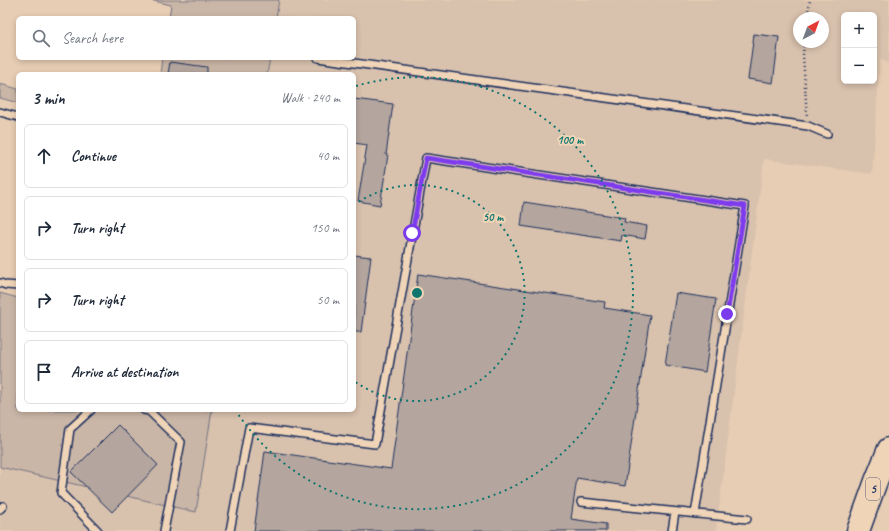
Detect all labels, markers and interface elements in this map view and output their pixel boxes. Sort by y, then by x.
north arrow [793,12,829,48]
map controls [841,12,877,84]
button: + [841,12,877,48]
search box [16,16,356,60]
icon: search [30,27,52,49]
text: Search here [62,29,123,48]
button: − [841,48,877,84]
text: 3 min [32,88,65,109]
text: Walk · 240 m [281,90,340,106]
text: 100 m [557,132,584,148]
icon: ahead [33,145,55,167]
text: Continue [71,147,116,166]
text: 40 m [317,148,339,164]
text: 50 m [483,209,504,225]
icon: right [33,217,55,239]
text: Turn right [71,219,124,238]
text: 150 m [311,220,339,236]
route start [403,224,421,242]
centre of rings [410,286,424,300]
icon: right [33,289,55,311]
text: Turn right [71,291,124,310]
text: 50 m [317,292,339,308]
route end [718,305,736,323]
icon: arrive [33,361,55,383]
text: Arrive at destination [71,363,178,382]
road number: 5 [866,478,880,500]

